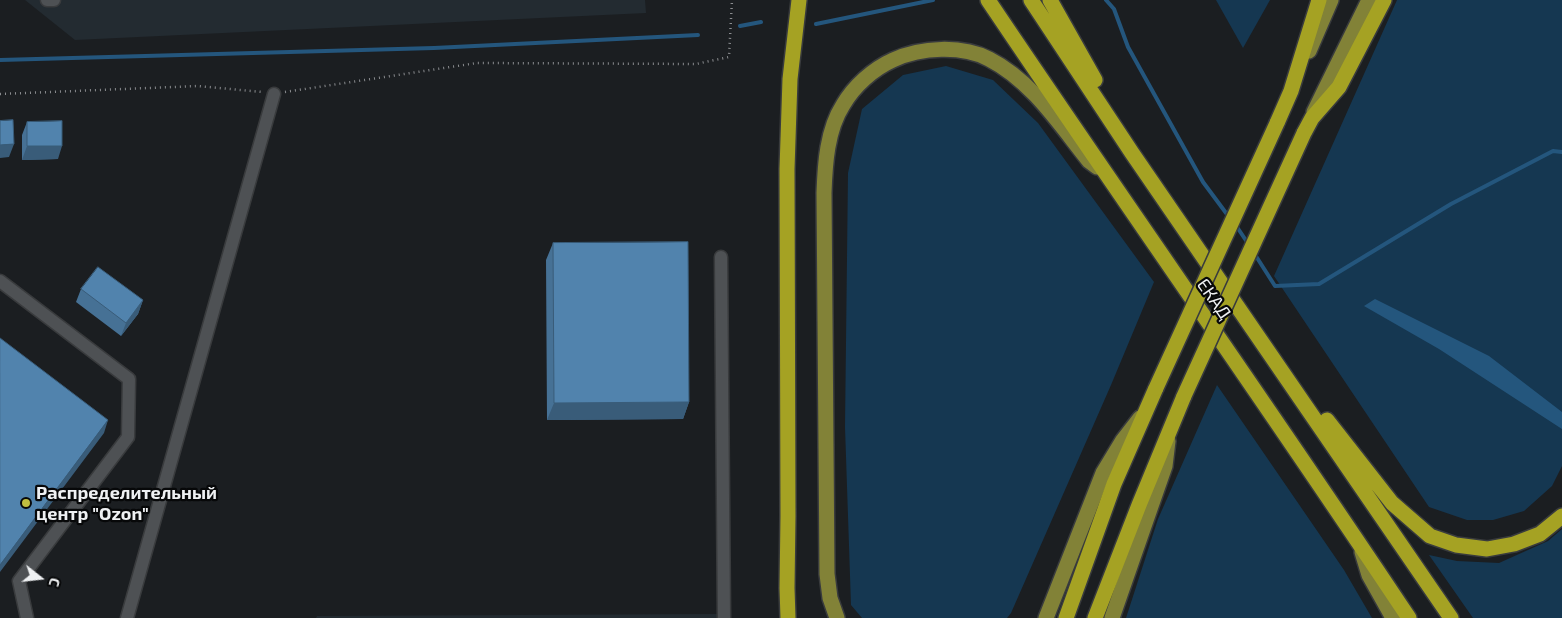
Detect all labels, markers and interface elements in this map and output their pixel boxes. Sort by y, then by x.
street label: ЕКАД [1192,275,1236,323]
place label: Распределительный центр "Ozon" [36,482,217,524]
marker: Распределительный центр "Ozon" [20,497,32,509]
north arrow [15,553,65,603]
text: С [46,576,64,589]

